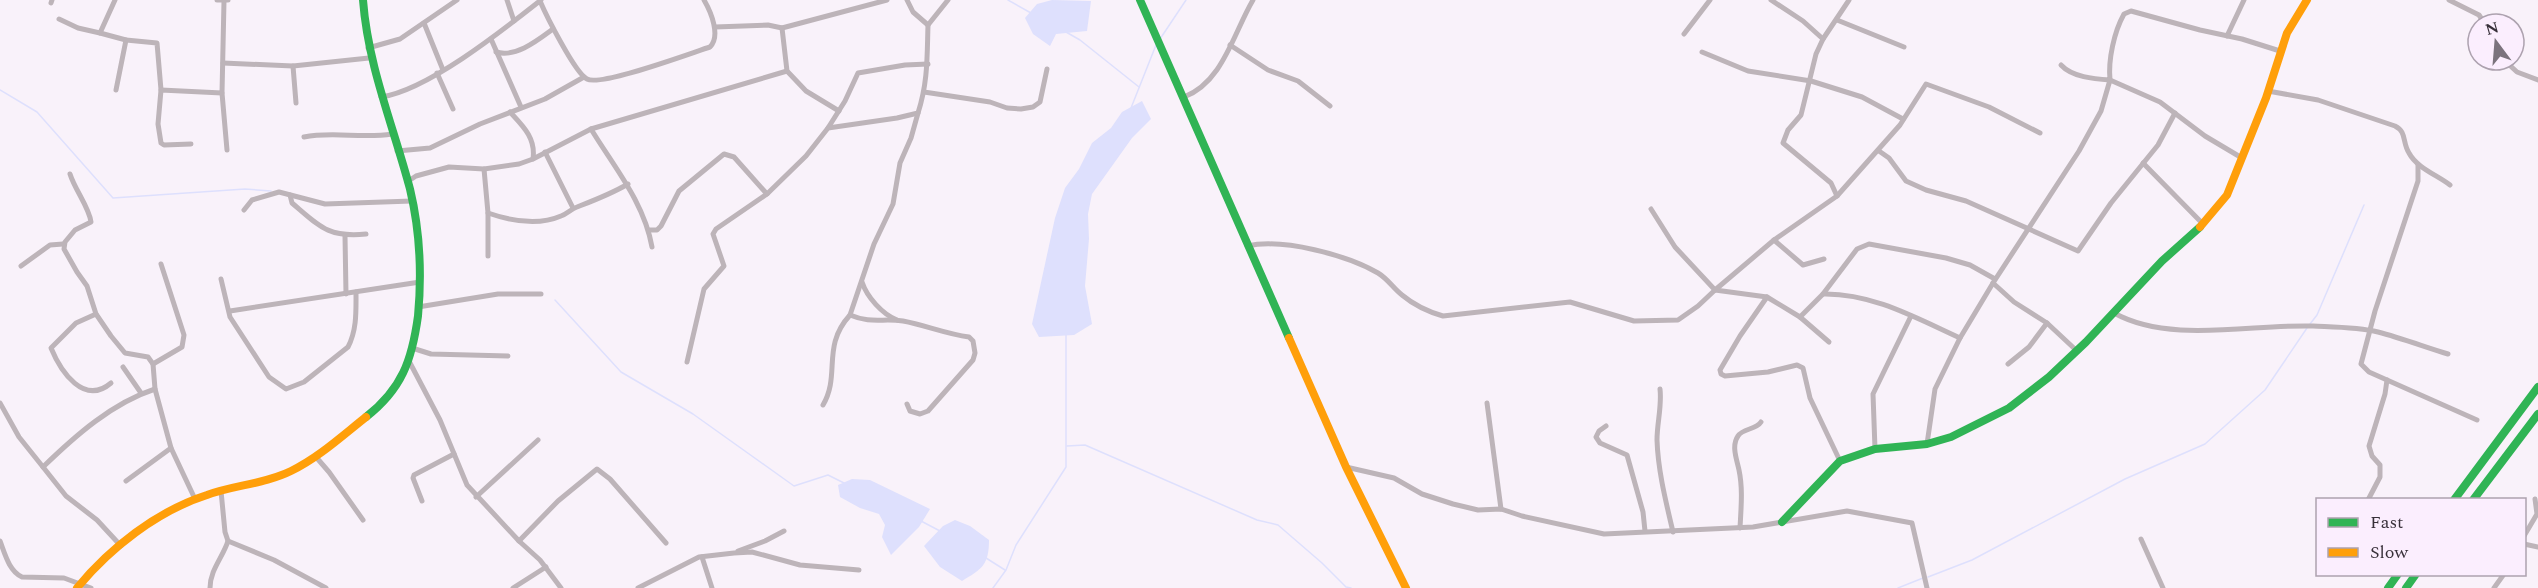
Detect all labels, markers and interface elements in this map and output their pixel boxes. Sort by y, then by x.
north arrow [2466,12,2526,72]
text: N [2483,15,2502,42]
legend [2316,498,2526,576]
text: Fast [2370,509,2403,536]
text: Slow [2370,539,2409,566]

